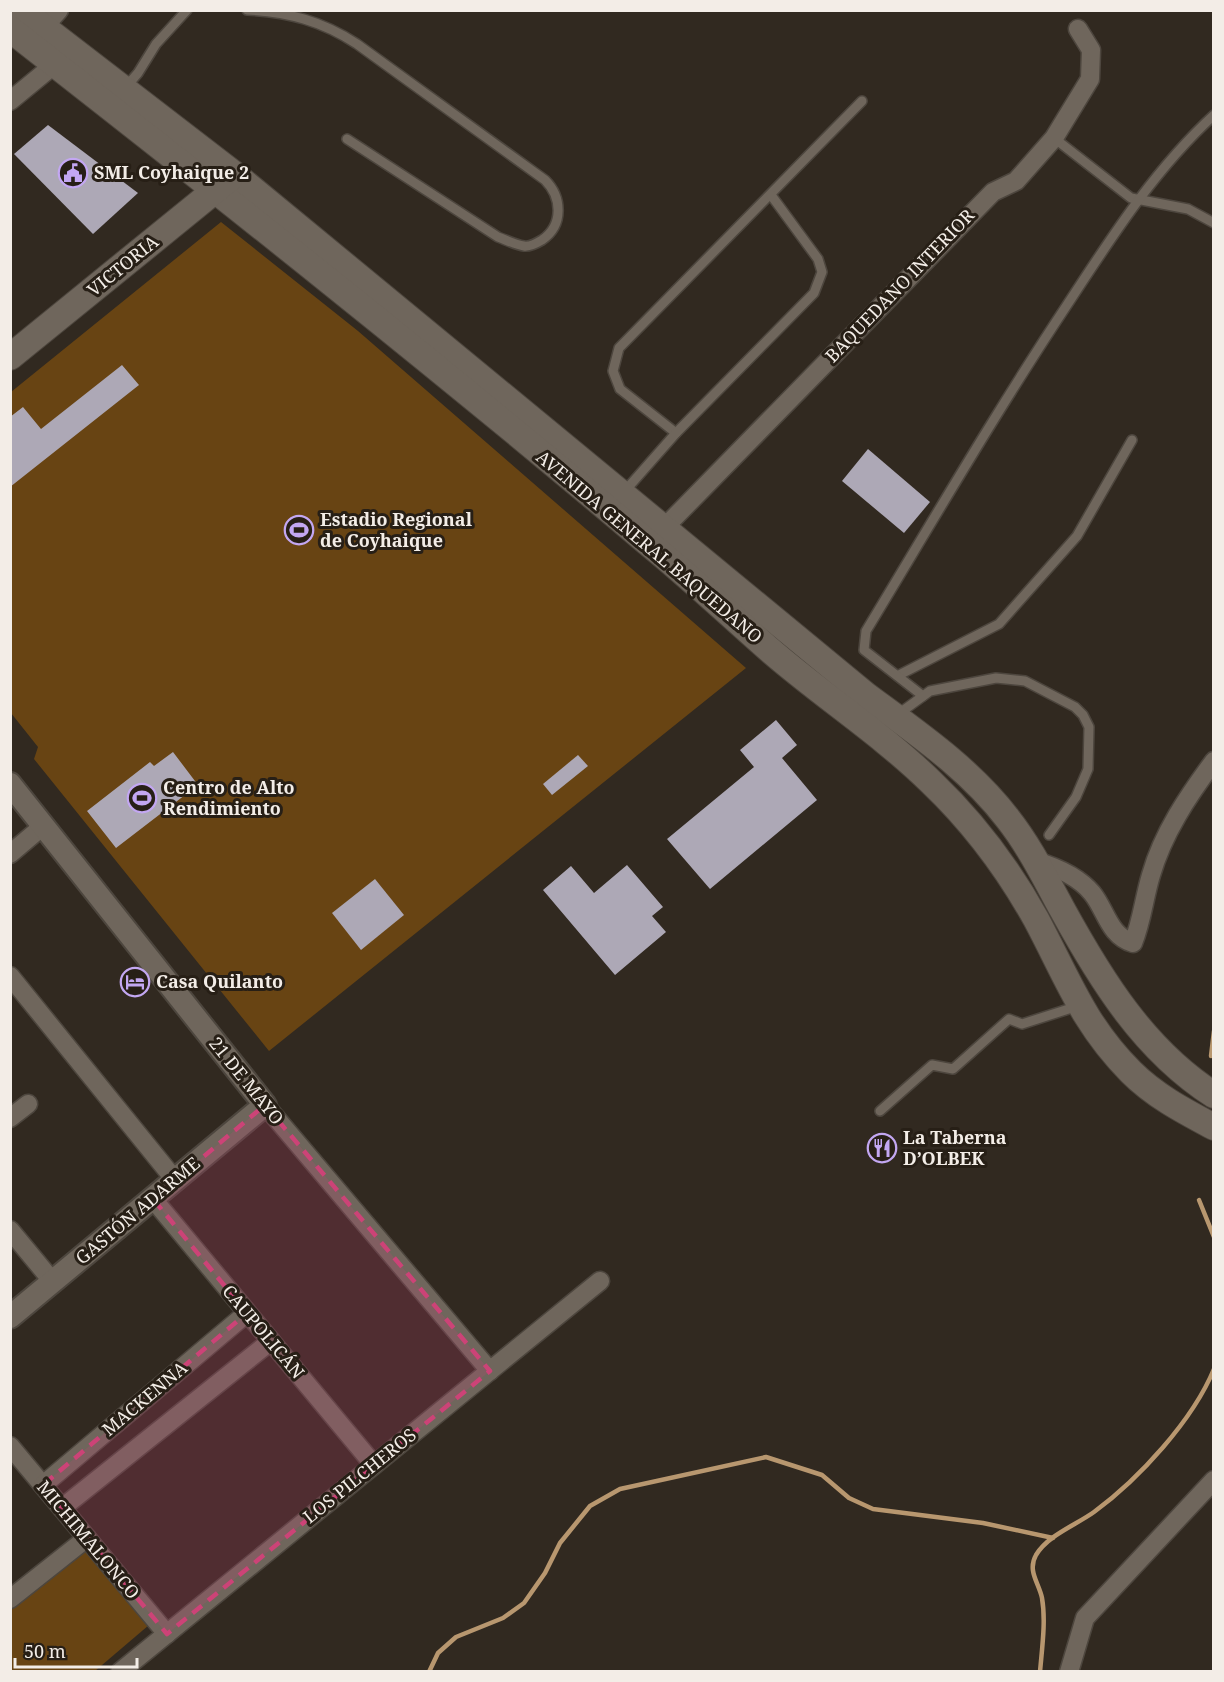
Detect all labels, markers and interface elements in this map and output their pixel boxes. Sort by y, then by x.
public building icon: SML Coyhaique 2 [57,157,89,189]
place label: SML Coyhaique 2 [94,160,249,184]
street label: BAQUEDANO INTERIOR [820,203,979,367]
street label: VICTORIA [82,229,163,301]
street label: AVENIDA GENERAL BAQUEDANO [532,444,768,648]
place label: Estadio Regional de Coyhaique [320,507,473,552]
sports icon: Estadio Regional de Coyhaique [283,514,315,546]
place label: Centro de Alto Rendimiento [163,775,295,820]
sports icon: Centro de Alto Rendimiento [126,782,158,814]
hotel icon: Casa Quilanto [119,966,151,998]
place label: Casa Quilanto [156,969,283,993]
street label: 21 DE MAYO [204,1032,290,1129]
place label: La Taberna D’OLBEK [903,1125,1007,1170]
restaurant icon: La Taberna D’OLBEK [866,1132,898,1164]
street label: GASTÓN ADARME [70,1151,205,1269]
street label: CAUPOLICÁN [217,1279,310,1384]
street label: MACKENNA [97,1355,192,1441]
street label: LOS PILCHEROS [298,1422,421,1528]
street label: MICHIMALONCO [32,1475,145,1604]
scale bar [15,1631,136,1669]
text: 50 m [24,1639,66,1663]

